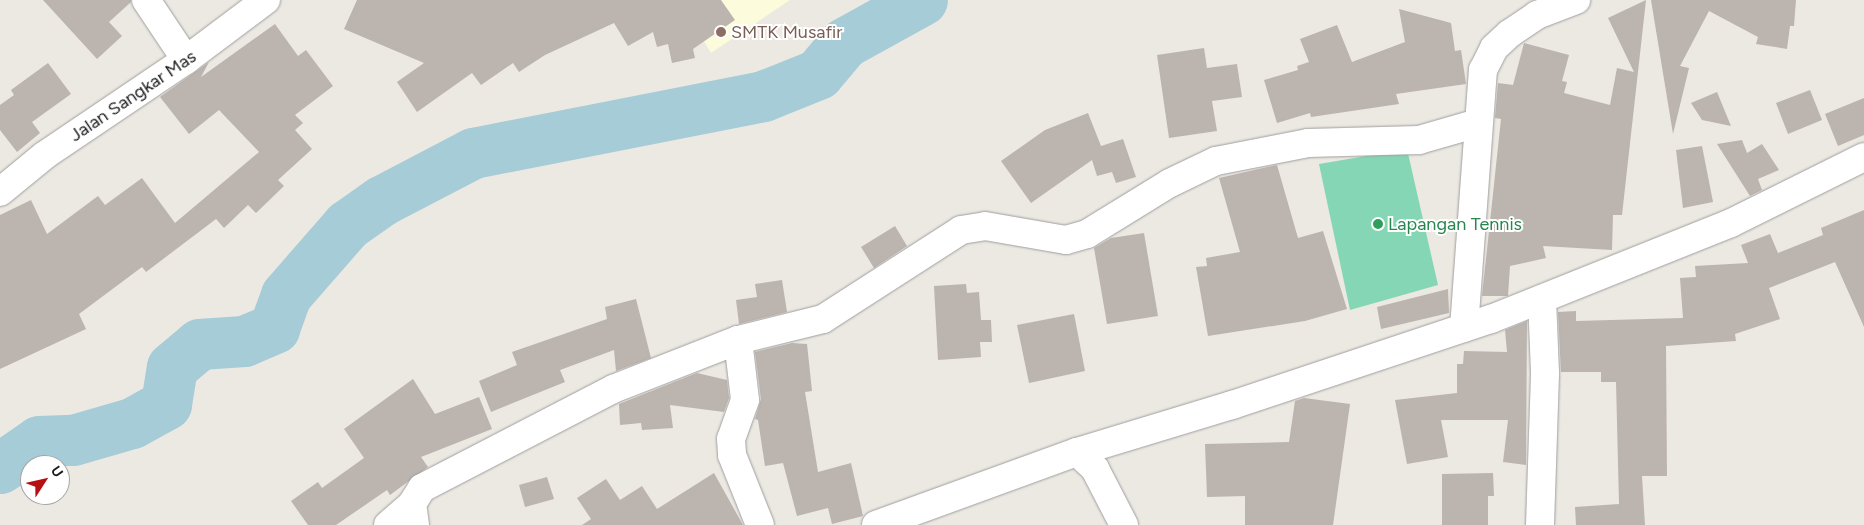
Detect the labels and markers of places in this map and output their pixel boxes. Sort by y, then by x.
place label: SMTK Musafir [731,21,842,43]
marker: SMTK Musafir [715,26,727,38]
place label: Lapangan Tennis [1388,213,1522,235]
marker: Lapangan Tennis [1372,218,1384,230]

